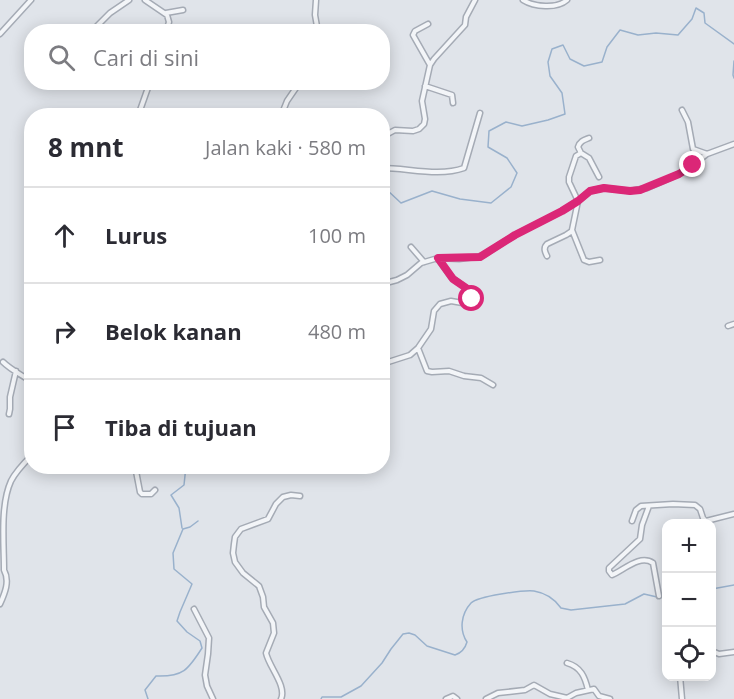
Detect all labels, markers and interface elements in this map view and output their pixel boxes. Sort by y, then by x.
search box [24,24,390,90]
icon: search [45,41,78,74]
text: Cari di sini [93,42,199,72]
text: 8 mnt [48,129,124,165]
text: Jalan kaki · 580 m [205,134,366,161]
route end [679,151,705,177]
icon: ahead [48,219,81,252]
text: Lurus [105,220,167,250]
text: 100 m [308,222,366,249]
route start [458,285,484,311]
icon: right [48,315,81,348]
text: Belok kanan [105,316,242,346]
text: 480 m [308,318,366,345]
icon: arrive [48,411,81,444]
text: Tiba di tujuan [105,412,257,442]
map controls [662,519,716,681]
button: + [662,519,716,573]
button: − [662,573,716,627]
button: locate [662,627,716,681]

